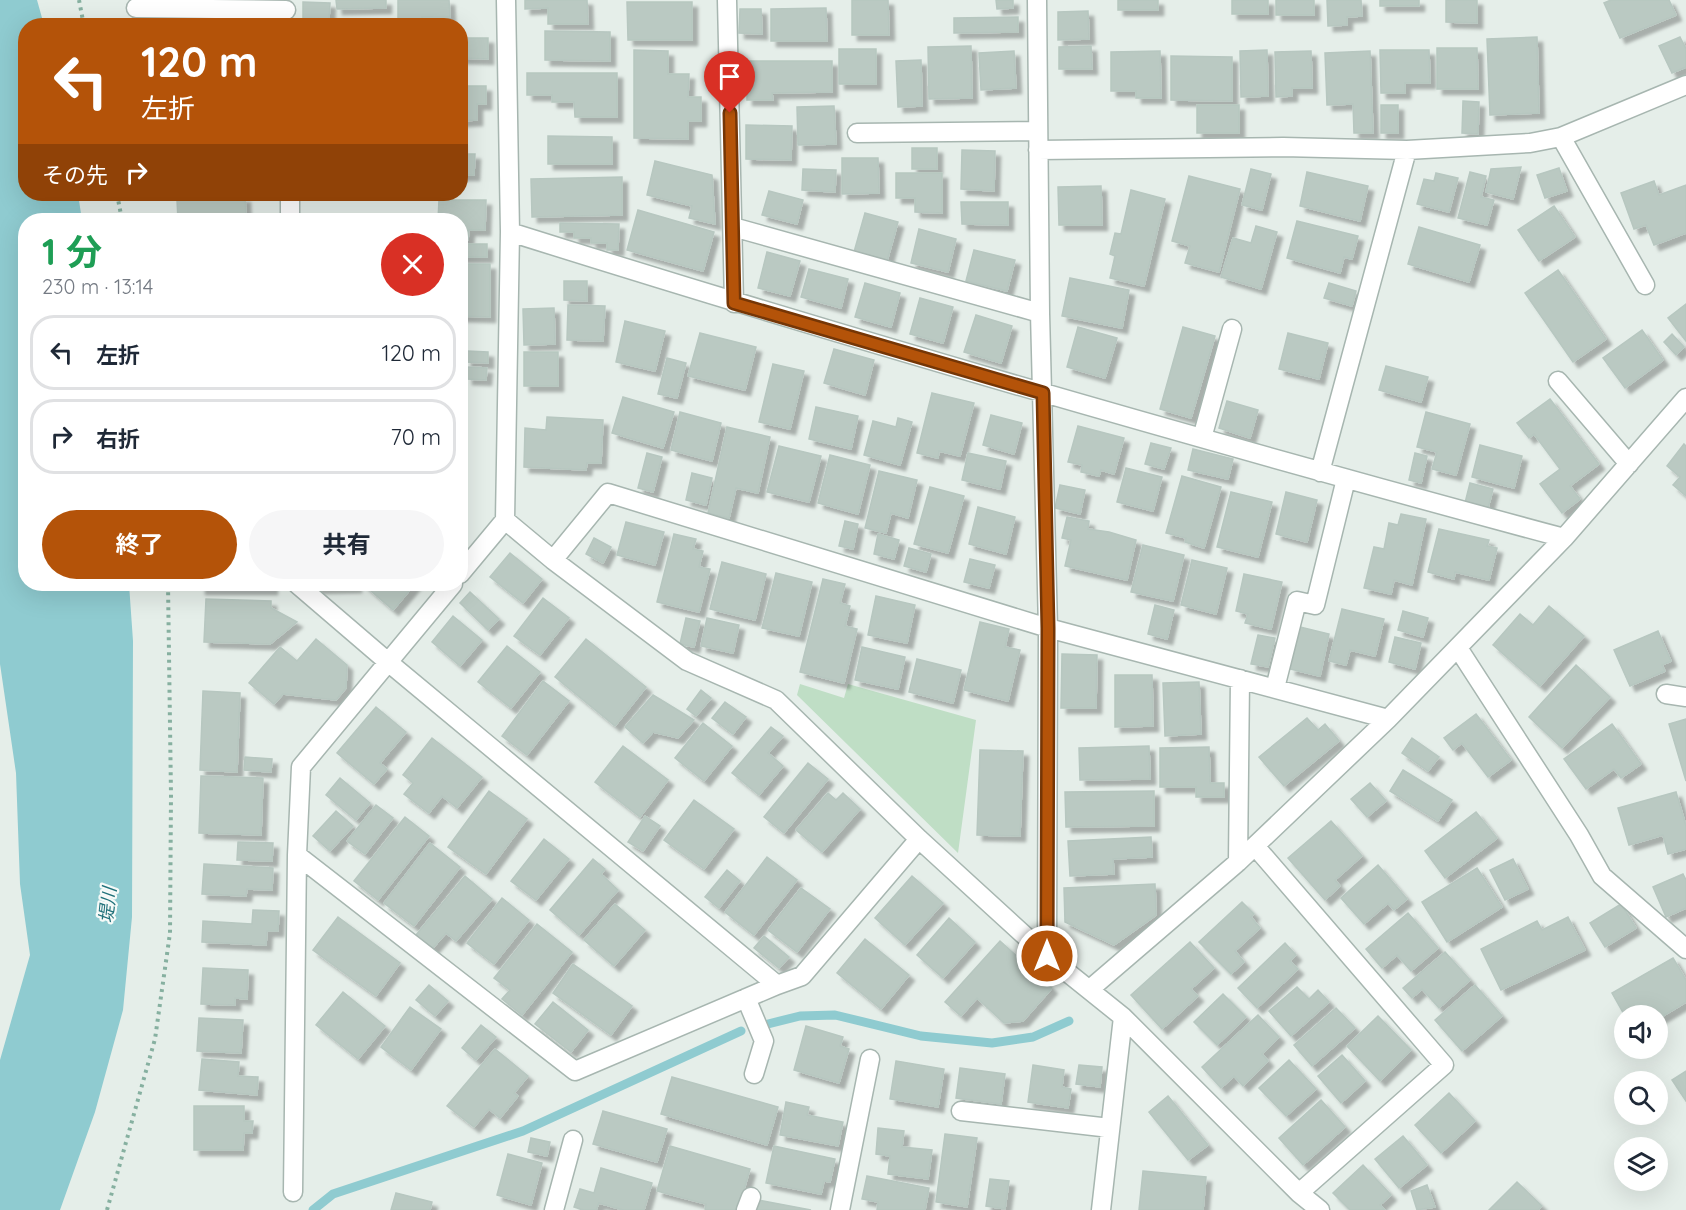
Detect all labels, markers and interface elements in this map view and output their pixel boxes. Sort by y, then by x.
text: 120 m [141,35,258,88]
icon: left [42,42,120,120]
pin [704,51,755,113]
icon: arrive [713,60,746,93]
text: 左折 [141,91,195,125]
icon: right [120,156,153,189]
text: その先 [42,161,108,189]
text: 1 分 [42,229,102,274]
button: close [381,233,444,296]
text: 230 m · 13:14 [42,274,153,299]
icon: left [45,336,78,369]
text: 120 m [382,339,441,367]
text: 左折 [96,341,140,369]
icon: right [45,420,78,453]
text: 70 m [391,423,441,451]
text: 右折 [96,425,140,453]
button: 終了 [42,510,237,579]
button: 共有 [249,510,444,579]
water label: 堤川 [94,884,121,924]
position arrow [1015,924,1079,988]
map controls [1614,1005,1668,1191]
button: sound [1614,1005,1668,1059]
button: search [1614,1071,1668,1125]
button: layers [1614,1137,1668,1191]

